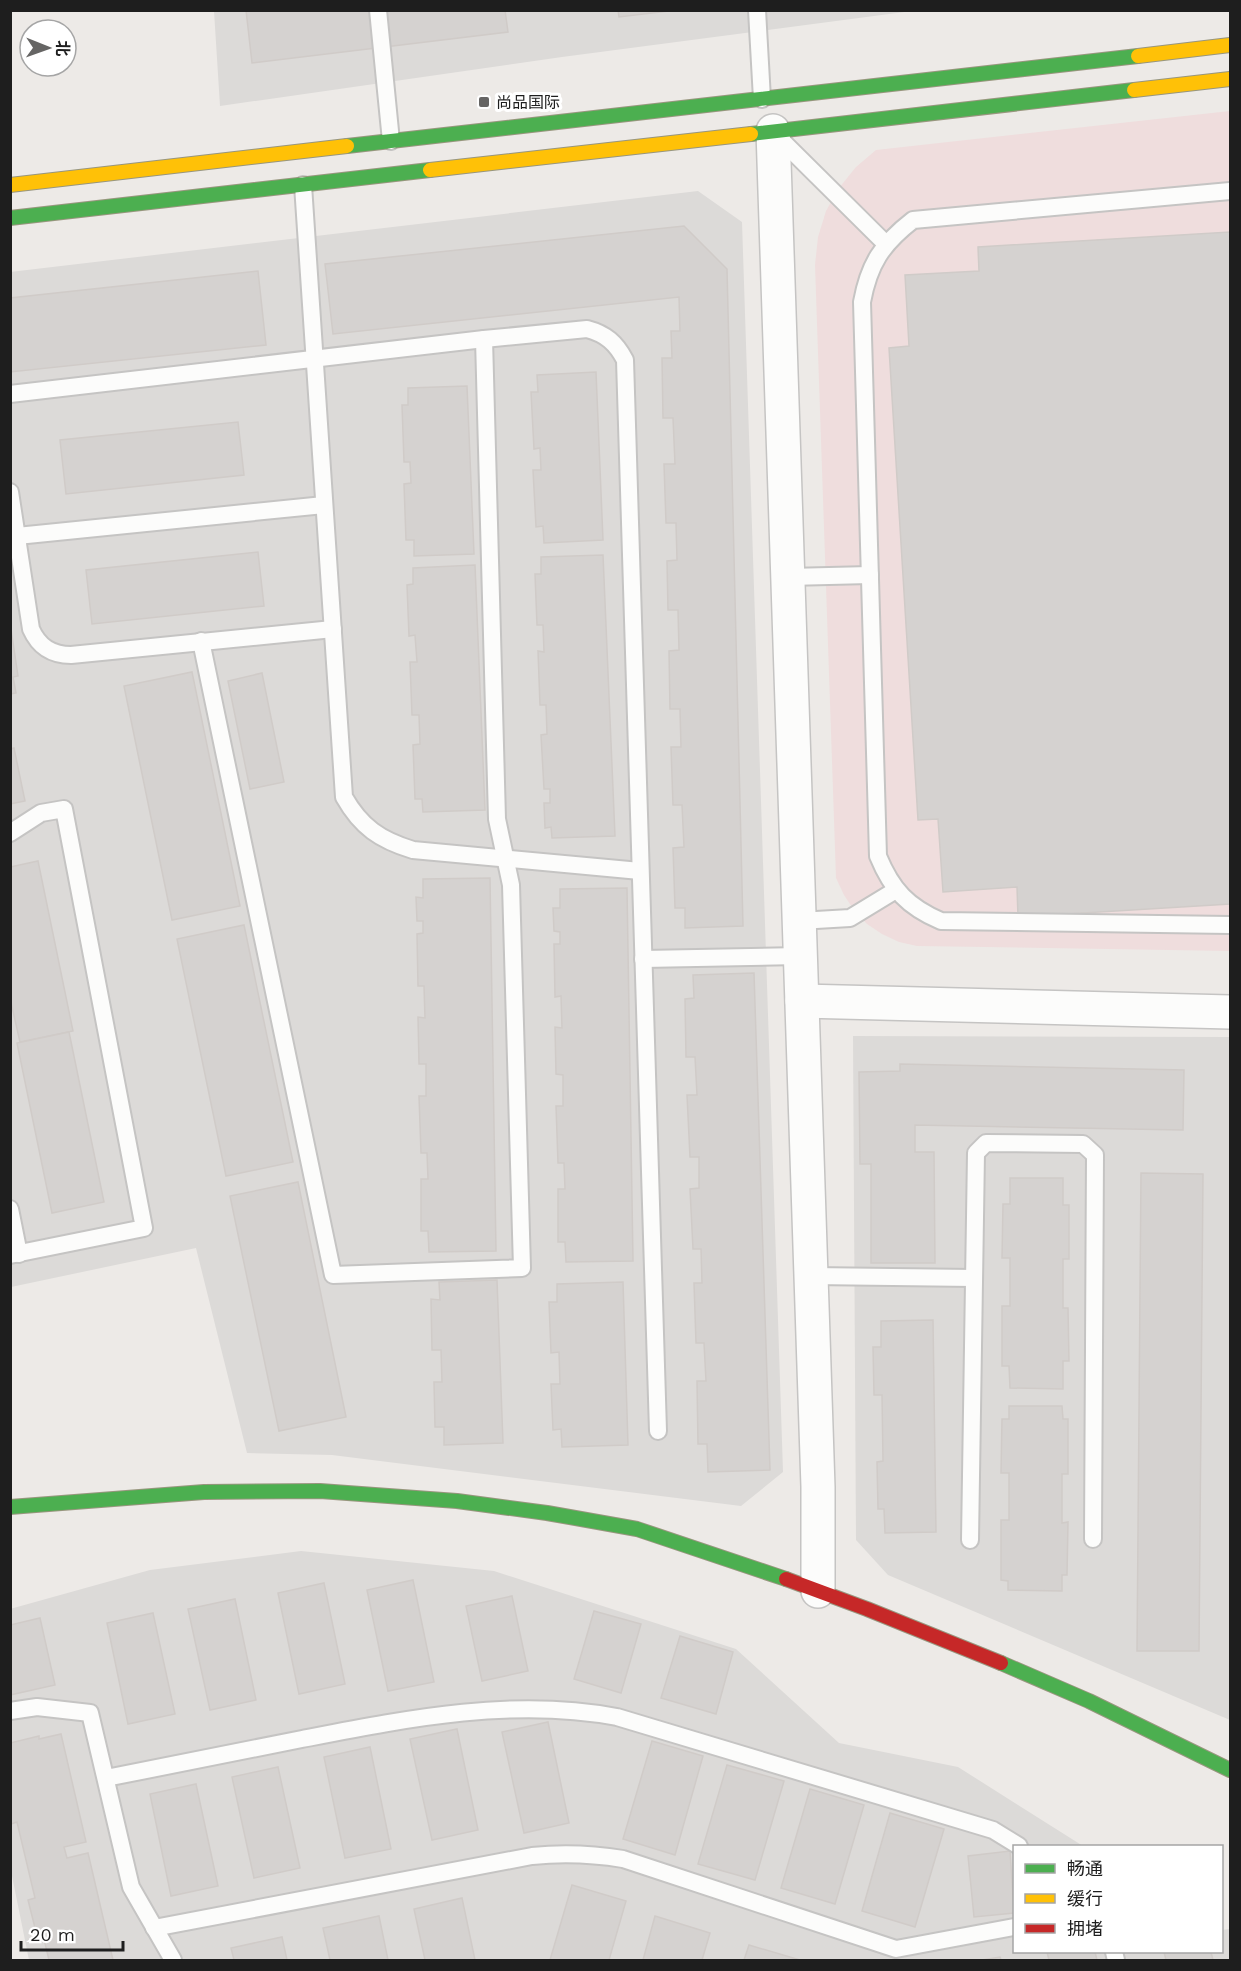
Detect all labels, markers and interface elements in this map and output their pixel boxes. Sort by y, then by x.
north arrow [18,18,78,78]
text: 北 [53,40,72,56]
place label: 尚品国际 [496,93,560,112]
marker: 尚品国际 [477,95,491,109]
legend [1013,1845,1223,1953]
text: 畅通 [1067,1858,1103,1879]
text: 缓行 [1067,1888,1103,1909]
scale bar [21,1914,123,1952]
text: 拥堵 [1067,1918,1103,1939]
text: 20 m [30,1924,75,1945]

